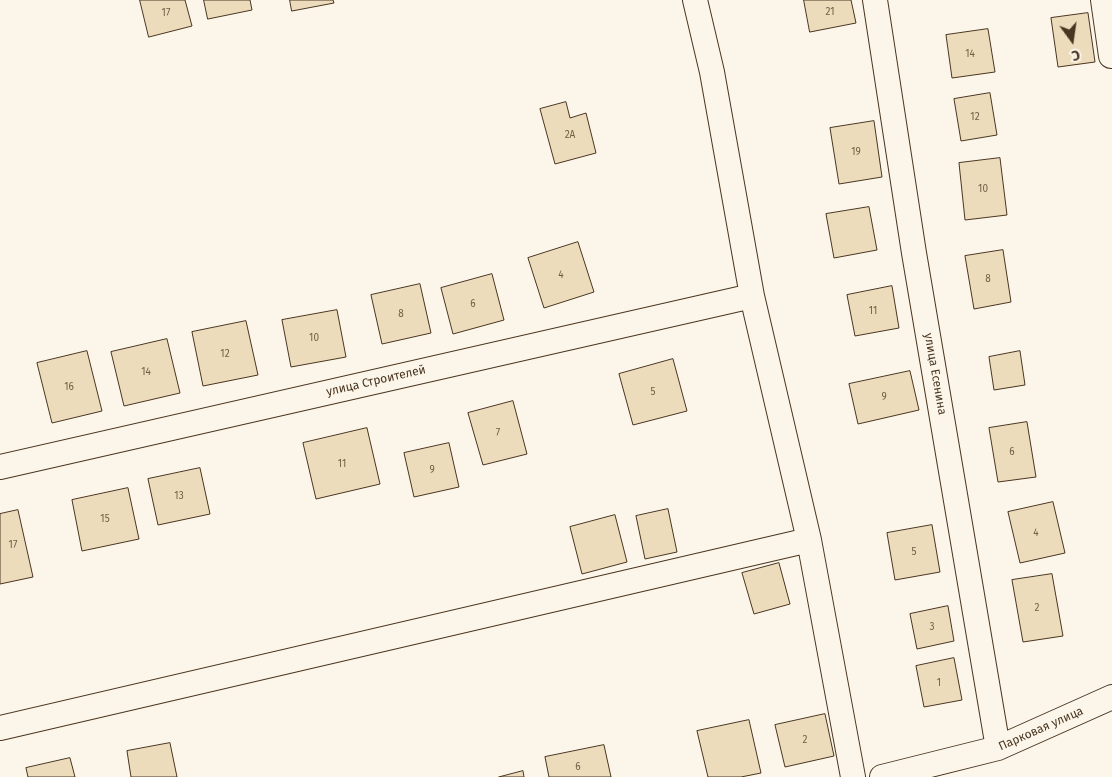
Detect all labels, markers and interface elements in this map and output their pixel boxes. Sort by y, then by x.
house number: 21 [825,6,835,18]
house number: 17 [162,7,170,19]
north arrow [1047,15,1097,65]
text: С [1070,46,1082,64]
house number: 14 [965,48,975,60]
house number: 12 [970,111,980,123]
house number: 2А [565,129,575,141]
house number: 19 [851,146,861,158]
house number: 10 [978,183,988,195]
house number: 4 [558,269,564,281]
house number: 8 [985,273,991,285]
house number: 6 [470,298,476,310]
house number: 11 [869,305,877,317]
house number: 8 [398,308,404,320]
house number: 10 [309,332,319,344]
street label: улица Есенина [921,332,949,416]
house number: 12 [220,348,230,360]
street label: улица Строителей [325,363,427,399]
house number: 14 [141,366,151,378]
house number: 16 [64,381,74,393]
house number: 5 [650,386,656,398]
house number: 9 [881,391,887,403]
house number: 7 [496,427,500,439]
house number: 6 [1009,446,1015,458]
house number: 11 [338,458,346,470]
house number: 9 [429,464,435,476]
house number: 13 [174,490,184,502]
house number: 15 [100,513,110,525]
house number: 4 [1033,527,1039,539]
house number: 17 [9,539,17,551]
house number: 5 [911,546,917,558]
house number: 2 [1035,602,1039,614]
house number: 3 [930,621,934,633]
house number: 1 [937,677,941,689]
street label: Парковая улица [996,704,1086,754]
house number: 2 [803,734,807,746]
house number: 6 [575,761,581,773]

